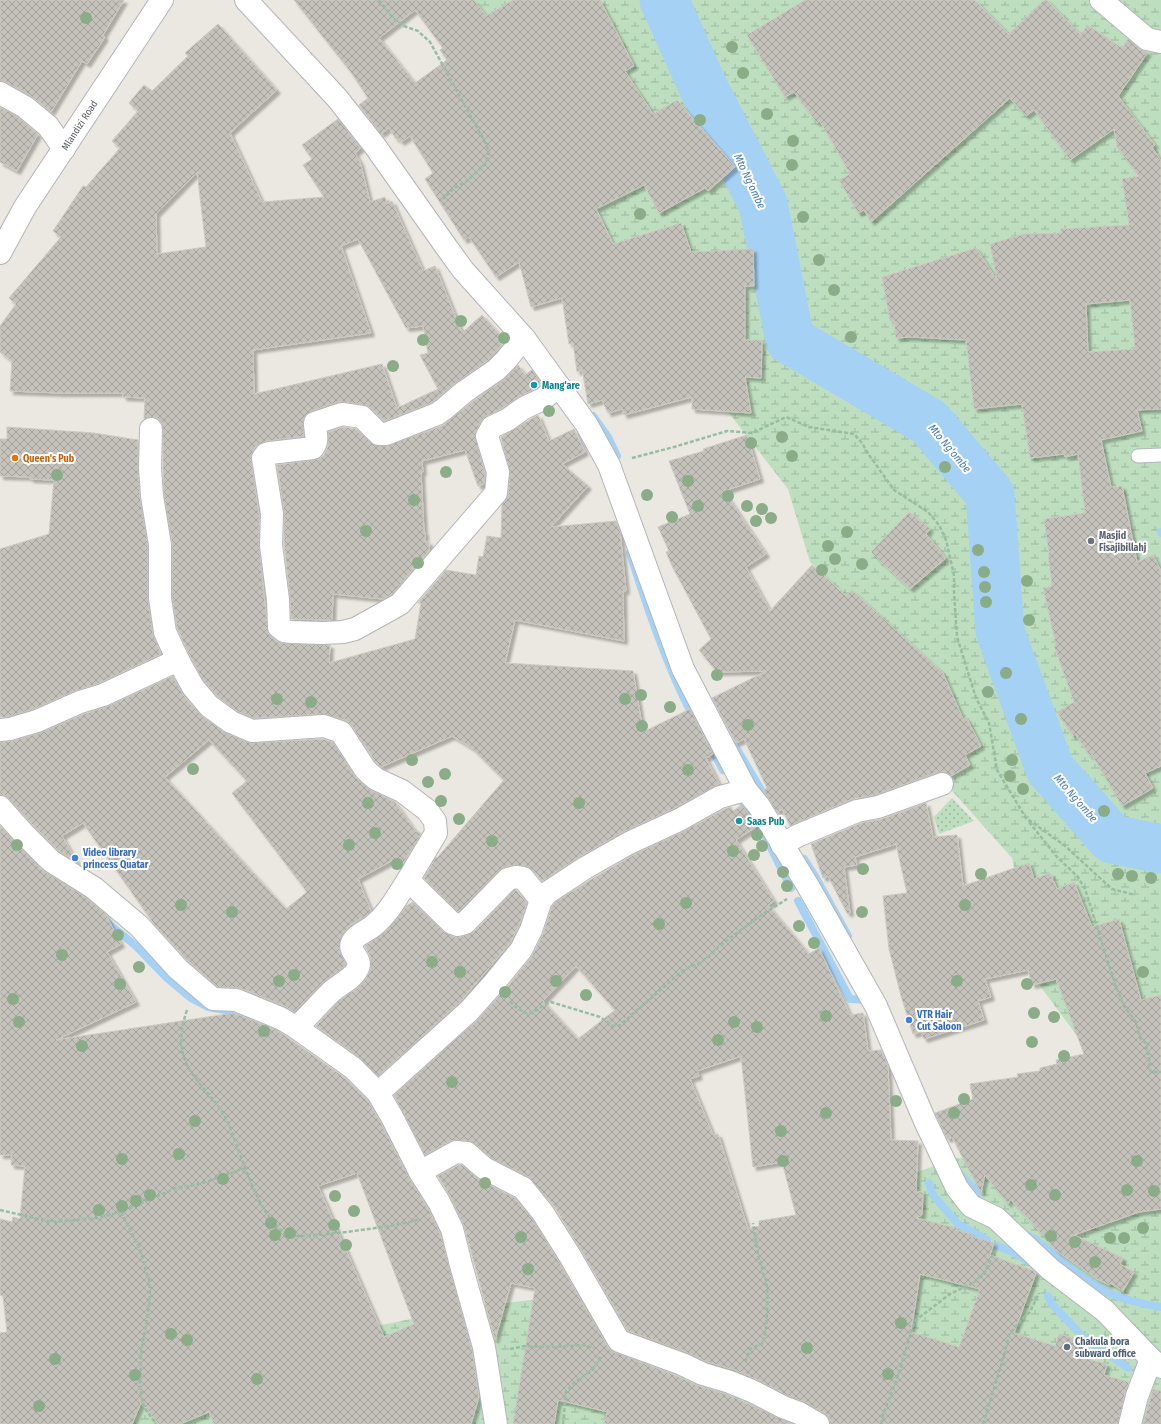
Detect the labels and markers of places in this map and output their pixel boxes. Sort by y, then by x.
marker: Mang'are [529,380,539,390]
place label: Mang'are [542,380,580,392]
marker: Queen's Pub [10,453,20,463]
place label: Queen's Pub [23,453,75,465]
place label: Masjid Fisajibillahj [1099,530,1147,554]
marker: Masjid Fisajibillahj [1086,536,1096,546]
marker: Saas Pub [734,816,744,826]
place label: Saas Pub [747,816,785,828]
place label: Video library princess Quatar [82,847,149,871]
marker: Video library princess Quatar [70,853,80,863]
place label: VTR Hair Cut Saloon [916,1009,962,1033]
marker: VTR Hair Cut Saloon [904,1015,914,1025]
place label: Chakula bora subward office [1075,1336,1136,1360]
marker: Chakula bora subward office [1062,1342,1072,1352]

